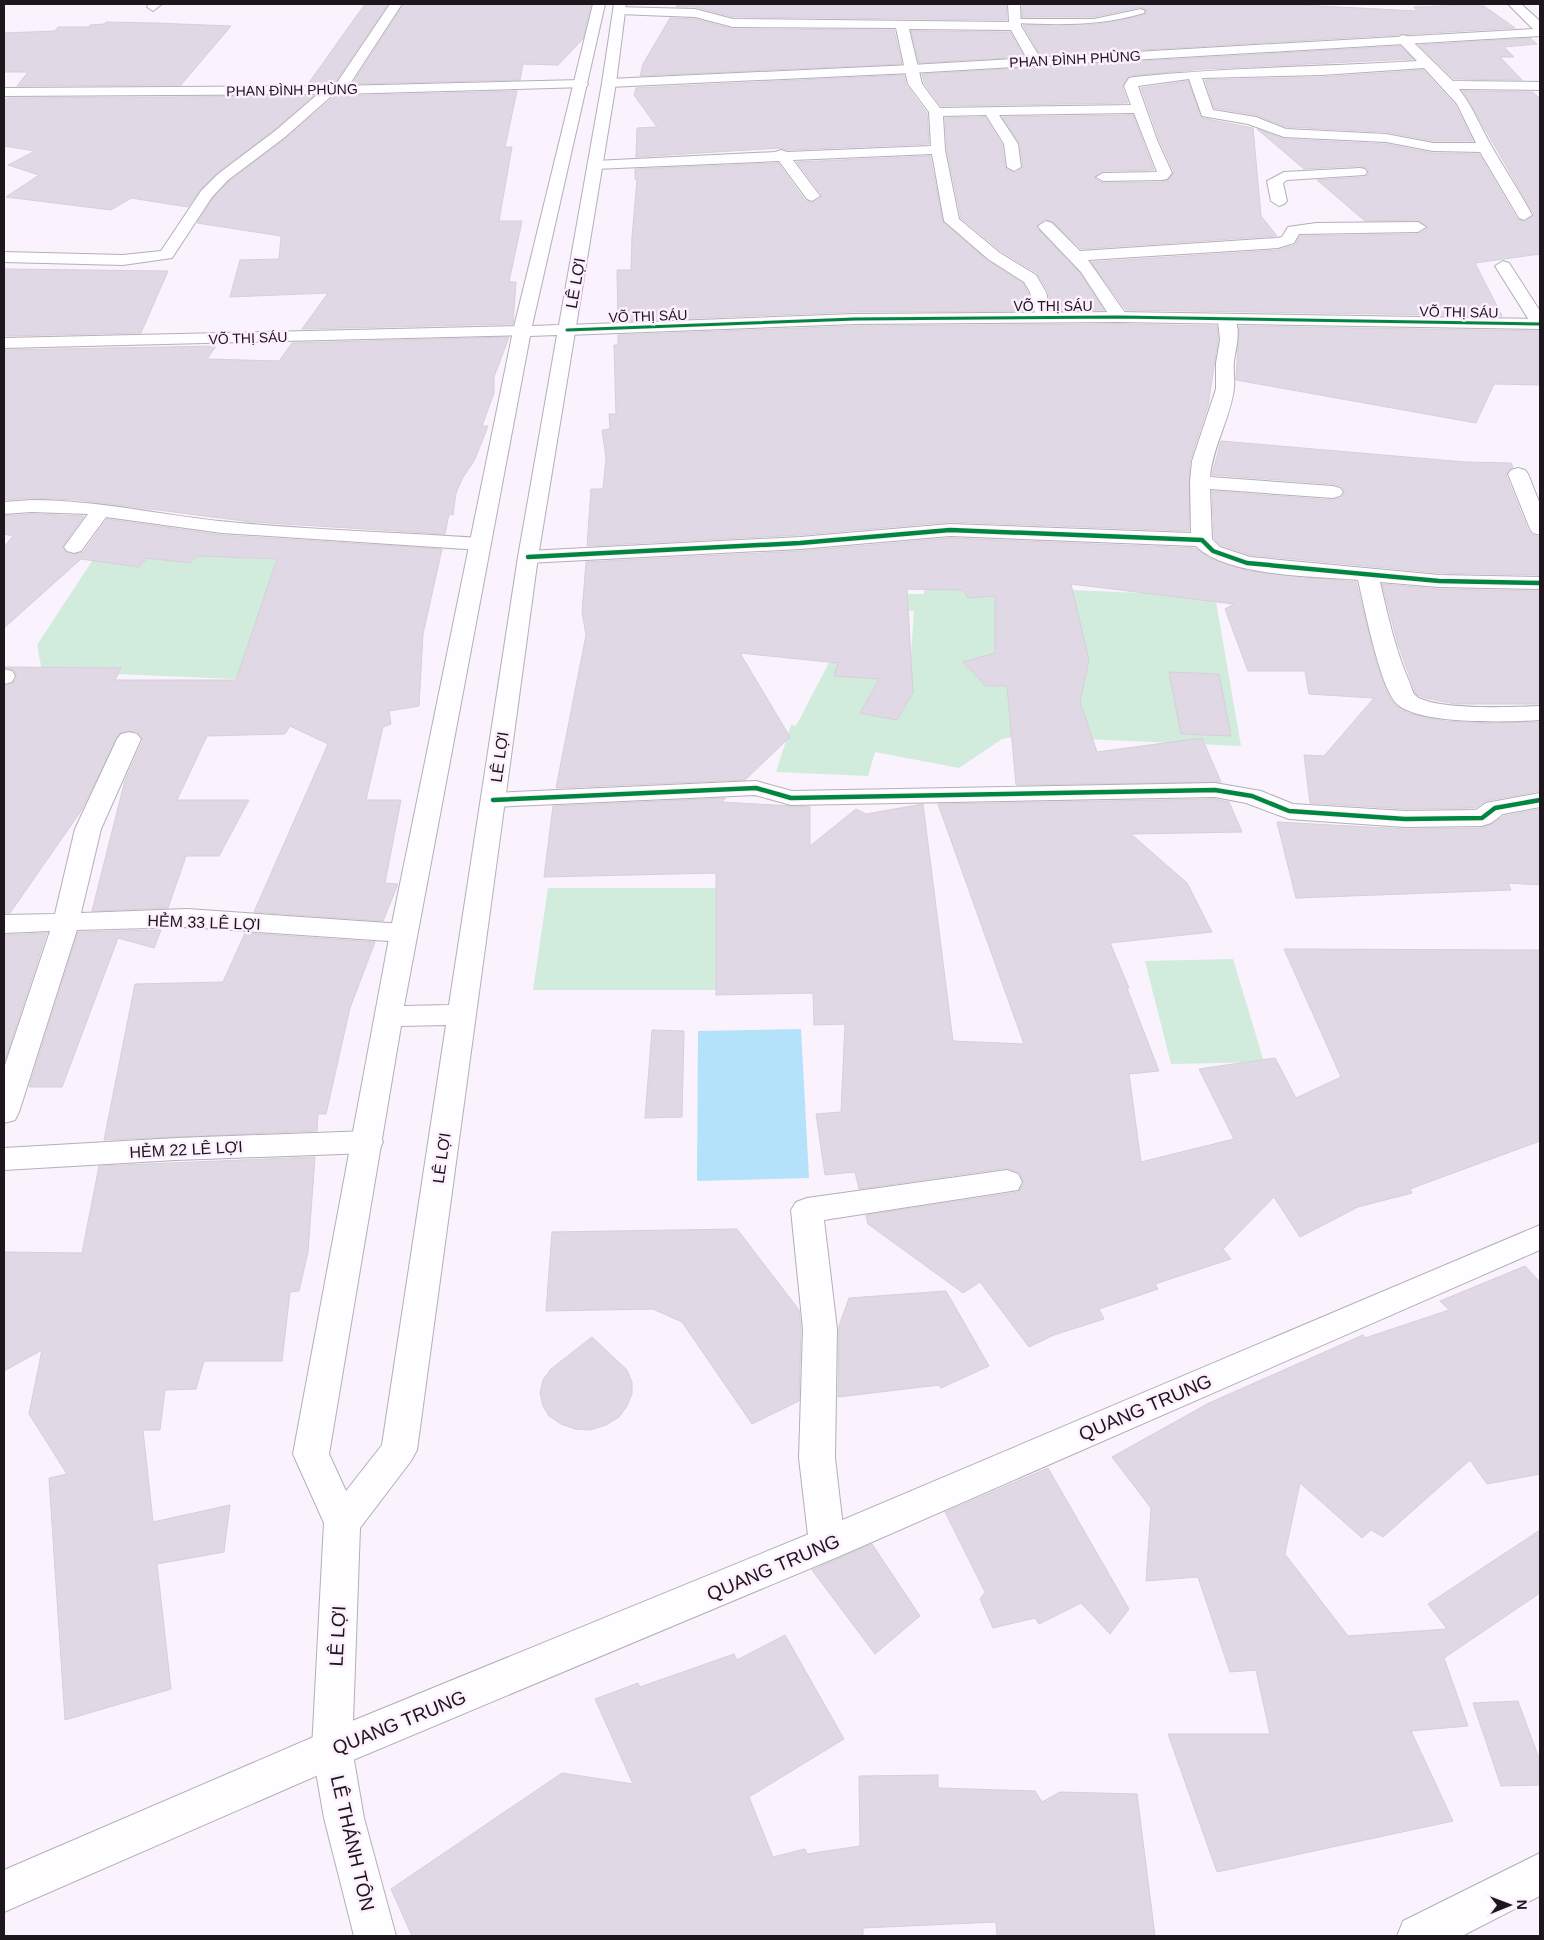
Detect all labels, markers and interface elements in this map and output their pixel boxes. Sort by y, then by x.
street label: PHAN ĐÌNH PHÙNG [1009,48,1141,70]
street label: PHAN ĐÌNH PHÙNG [226,81,358,99]
street label: LÊ LỢI [562,256,588,310]
street label: VÕ THỊ SÁU [1013,298,1093,314]
street label: VÕ THỊ SÁU [1419,303,1499,321]
street label: VÕ THỊ SÁU [608,307,688,325]
street label: VÕ THỊ SÁU [208,329,288,347]
street label: LÊ LỢI [487,730,511,784]
street label: HẺM 33 LÊ LỢI [147,911,261,933]
street label: LÊ LỢI [429,1131,453,1185]
street label: HẺM 22 LÊ LỢI [129,1137,243,1161]
street label: QUANG TRUNG [1076,1370,1215,1445]
street label: QUANG TRUNG [704,1530,843,1605]
street label: LÊ LỢI [325,1605,350,1667]
street label: QUANG TRUNG [329,1686,469,1759]
street label: LÊ THÁNH TÔN [327,1773,378,1913]
north arrow [1484,1880,1534,1930]
text: N [1514,1900,1530,1910]

